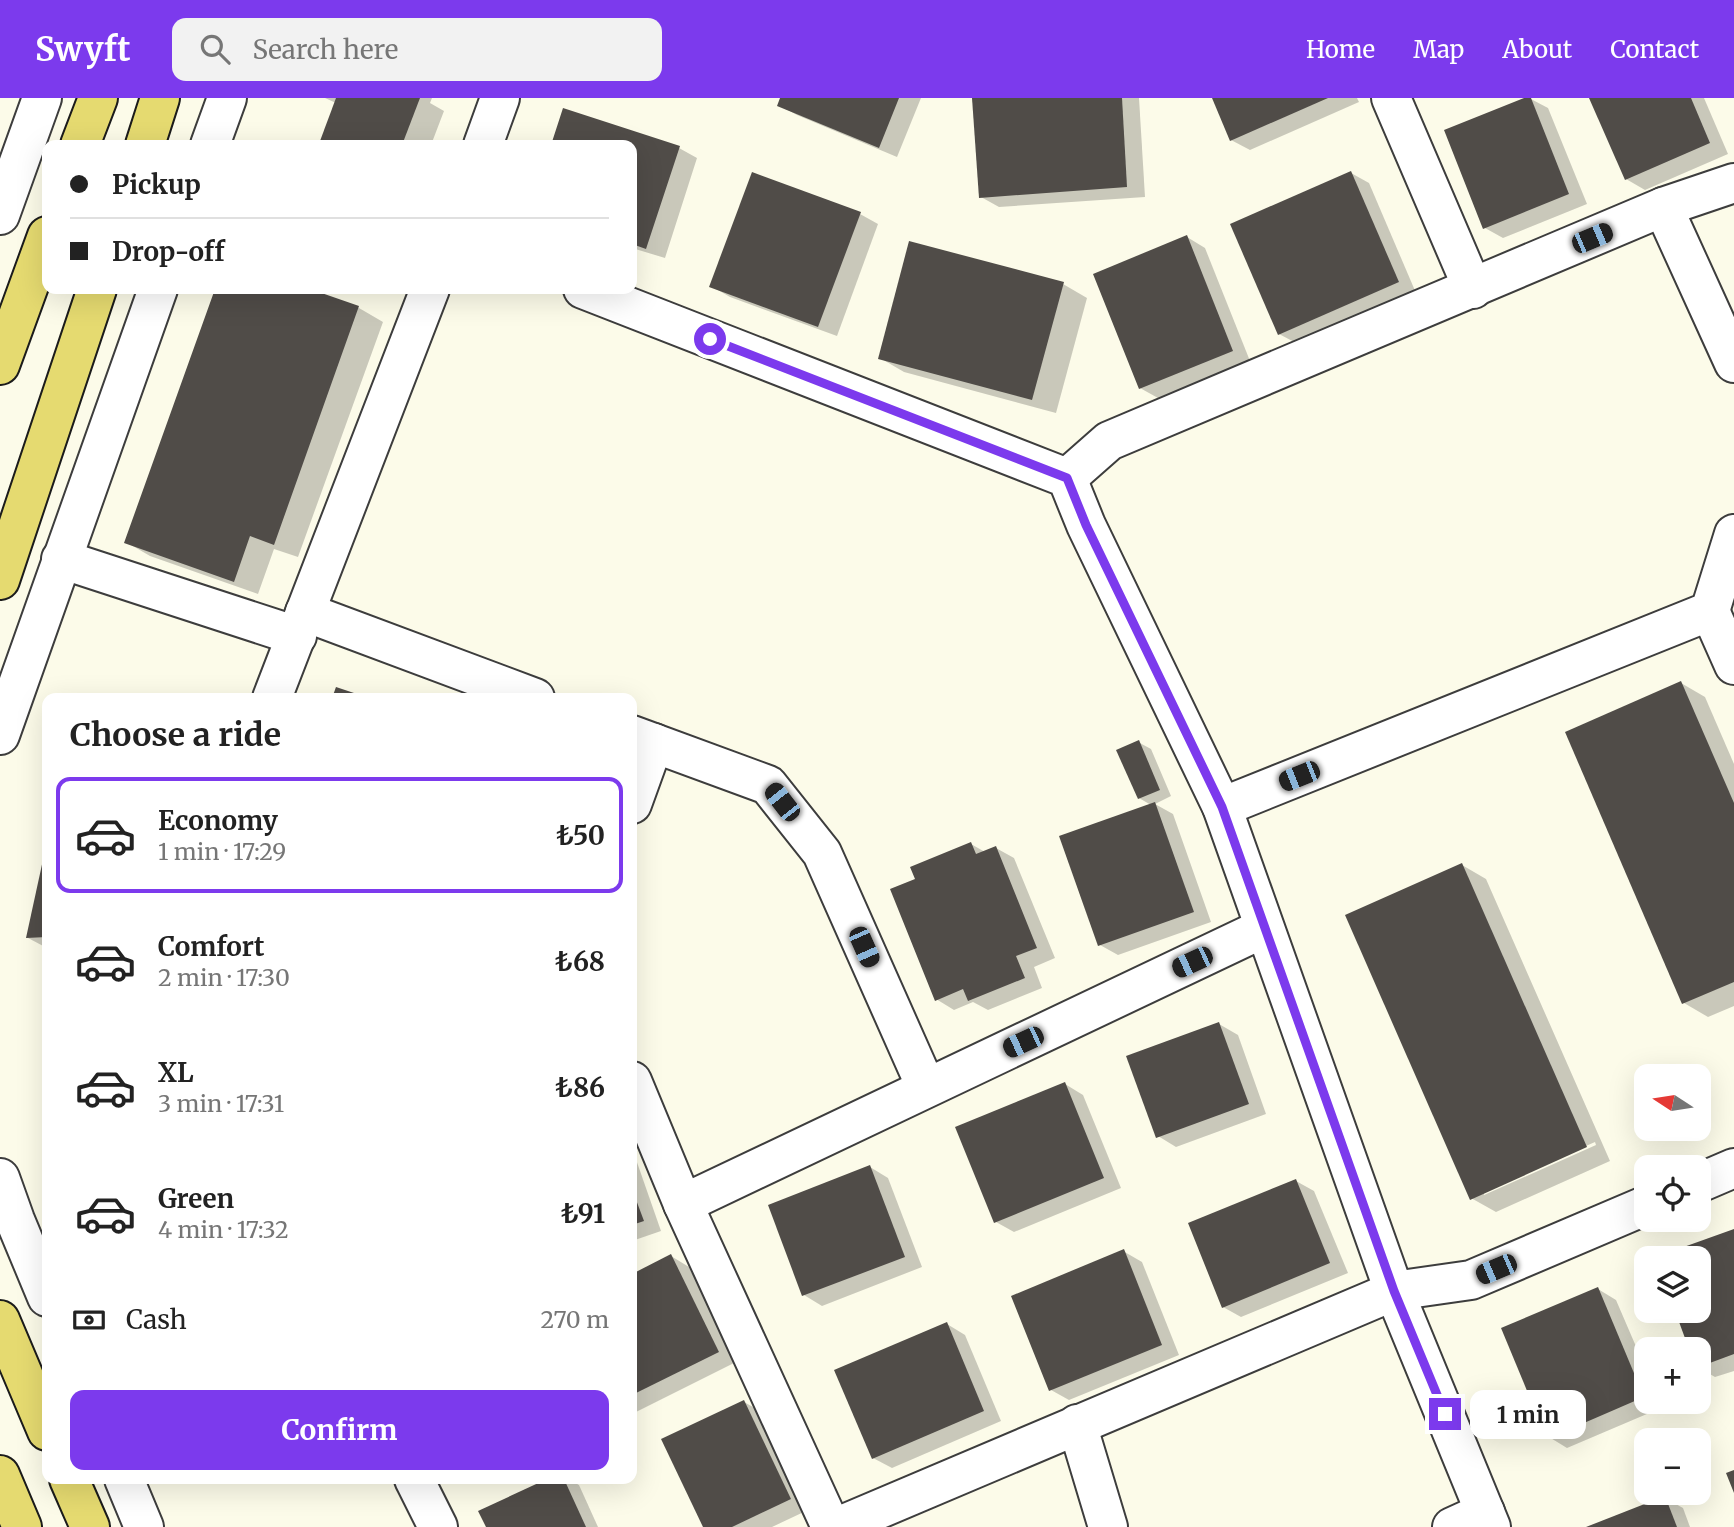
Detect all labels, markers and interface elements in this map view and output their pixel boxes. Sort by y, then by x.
search box [172,18,662,81]
text: Swyft [35,29,130,70]
icon: search [196,30,234,68]
text: Search here [252,33,398,66]
text: Home [1306,34,1375,65]
text: Map [1413,34,1464,65]
text: About [1502,34,1572,65]
text: Contact [1610,34,1699,65]
text: Pickup [112,168,201,201]
car [1569,220,1616,256]
text: Drop-off [112,235,225,268]
route start [694,323,726,355]
text: Choose a ride [70,715,281,755]
car [1276,758,1323,794]
car [761,779,804,825]
icon: car [74,804,137,867]
text: Economy [158,804,278,837]
text: ₺50 [556,819,605,852]
text: 1 min · 17:29 [158,837,286,866]
car [846,924,883,970]
icon: car [74,930,137,993]
text: Comfort [158,930,264,963]
car [1169,944,1216,980]
text: ₺68 [555,945,605,978]
text: 2 min · 17:30 [158,963,290,992]
car [1000,1024,1047,1060]
icon: car [74,1056,137,1119]
text: XL [158,1056,194,1089]
north arrow [1634,1064,1712,1141]
map controls [1634,1064,1711,1505]
text: ₺86 [555,1071,605,1104]
text: 3 min · 17:31 [158,1089,284,1118]
button: locate [1634,1155,1711,1232]
icon: car [74,1182,137,1245]
text: Green [158,1182,234,1215]
text: ₺91 [561,1197,605,1230]
text: 4 min · 17:32 [158,1215,289,1244]
button: layers [1634,1246,1711,1323]
car [1473,1251,1520,1287]
icon: cash [70,1301,108,1339]
text: Cash [126,1303,187,1336]
text: 270 m [541,1305,609,1334]
button: + [1634,1337,1711,1414]
button: Confirm [70,1390,609,1470]
callout: 1 min [1470,1390,1585,1438]
route end [1429,1398,1461,1430]
text: 1 min [1497,1400,1559,1429]
button: − [1634,1428,1711,1505]

